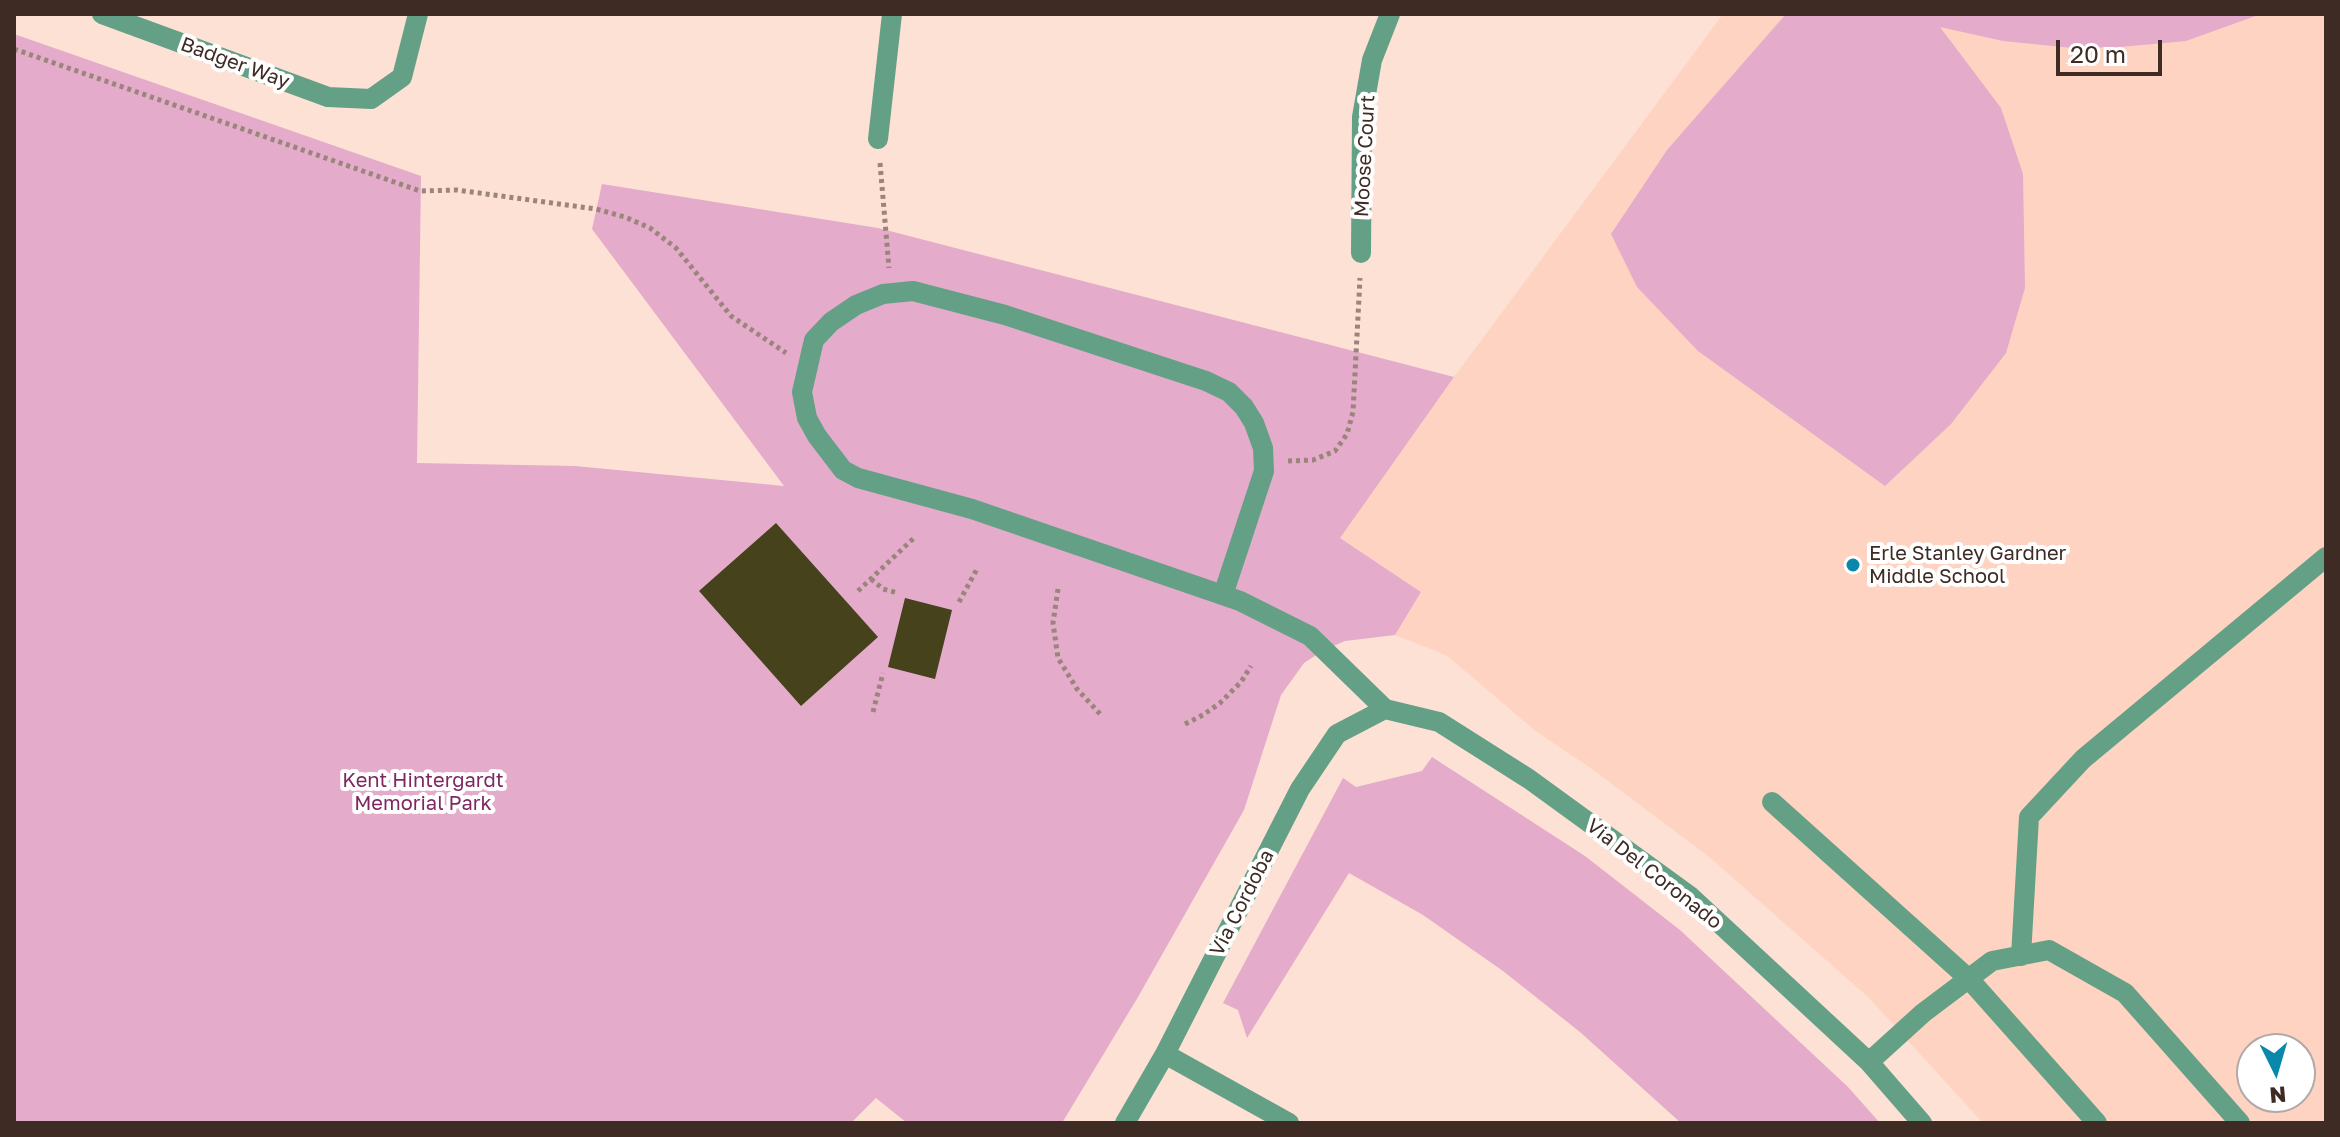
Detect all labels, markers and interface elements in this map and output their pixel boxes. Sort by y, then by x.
scale bar [2060,24,2166,74]
street label: Badger Way [177,32,293,94]
text: 20 m [2070,39,2126,68]
street label: Moose Court [1350,94,1380,218]
place label: Erle Stanley Gardner Middle School [1869,542,2066,589]
marker: Erle Stanley Gardner Middle School [1844,556,1862,574]
park label: Kent Hintergardt Memorial Park [342,769,504,816]
street label: Via Del Coronado [1582,814,1726,934]
street label: Via Cordoba [1205,846,1279,960]
north arrow [2236,1033,2316,1113]
text: N [2268,1081,2287,1110]

